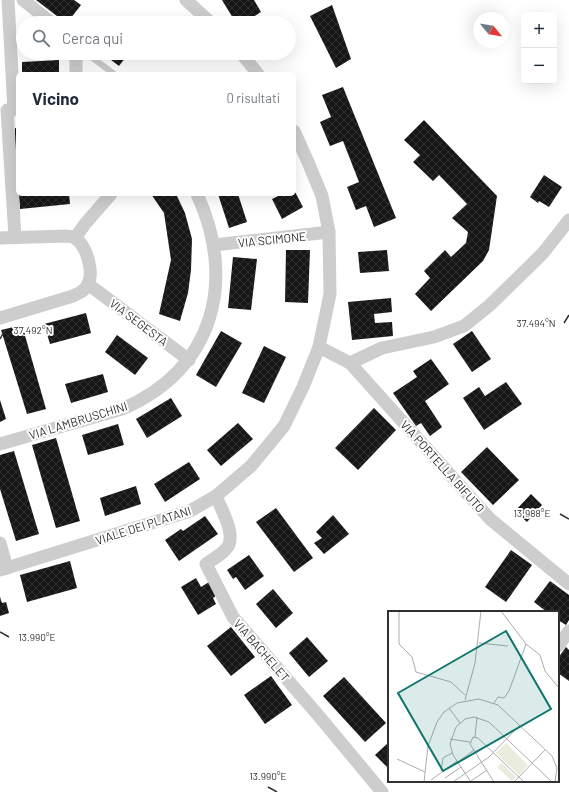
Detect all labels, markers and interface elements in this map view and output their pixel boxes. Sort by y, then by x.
north arrow [473,12,509,48]
map controls [521,12,557,84]
button: + [521,12,557,48]
search box [16,16,296,60]
icon: search [30,27,52,49]
text: Cerca qui [62,29,123,47]
button: − [521,48,557,84]
text: Vicino [32,88,79,108]
text: 0 risultati [226,90,280,106]
street label: VIA SCIMONE [237,228,307,250]
street label: VIA SEGESTA [107,296,171,348]
text: 37.494°N [516,317,556,329]
text: 37.492°N [14,324,52,336]
street label: VIA LAMBRUSCHINI [27,398,129,442]
street label: VIA PORTELLA BIFUTO [398,417,488,515]
street label: VIALE DEI PLATANI [93,503,193,547]
text: 13.988°E [514,507,550,519]
inset map [388,611,559,782]
street label: VIA BACHELET [231,616,293,684]
text: 13.990°E [18,631,56,643]
text: 13.990°E [249,770,287,782]

